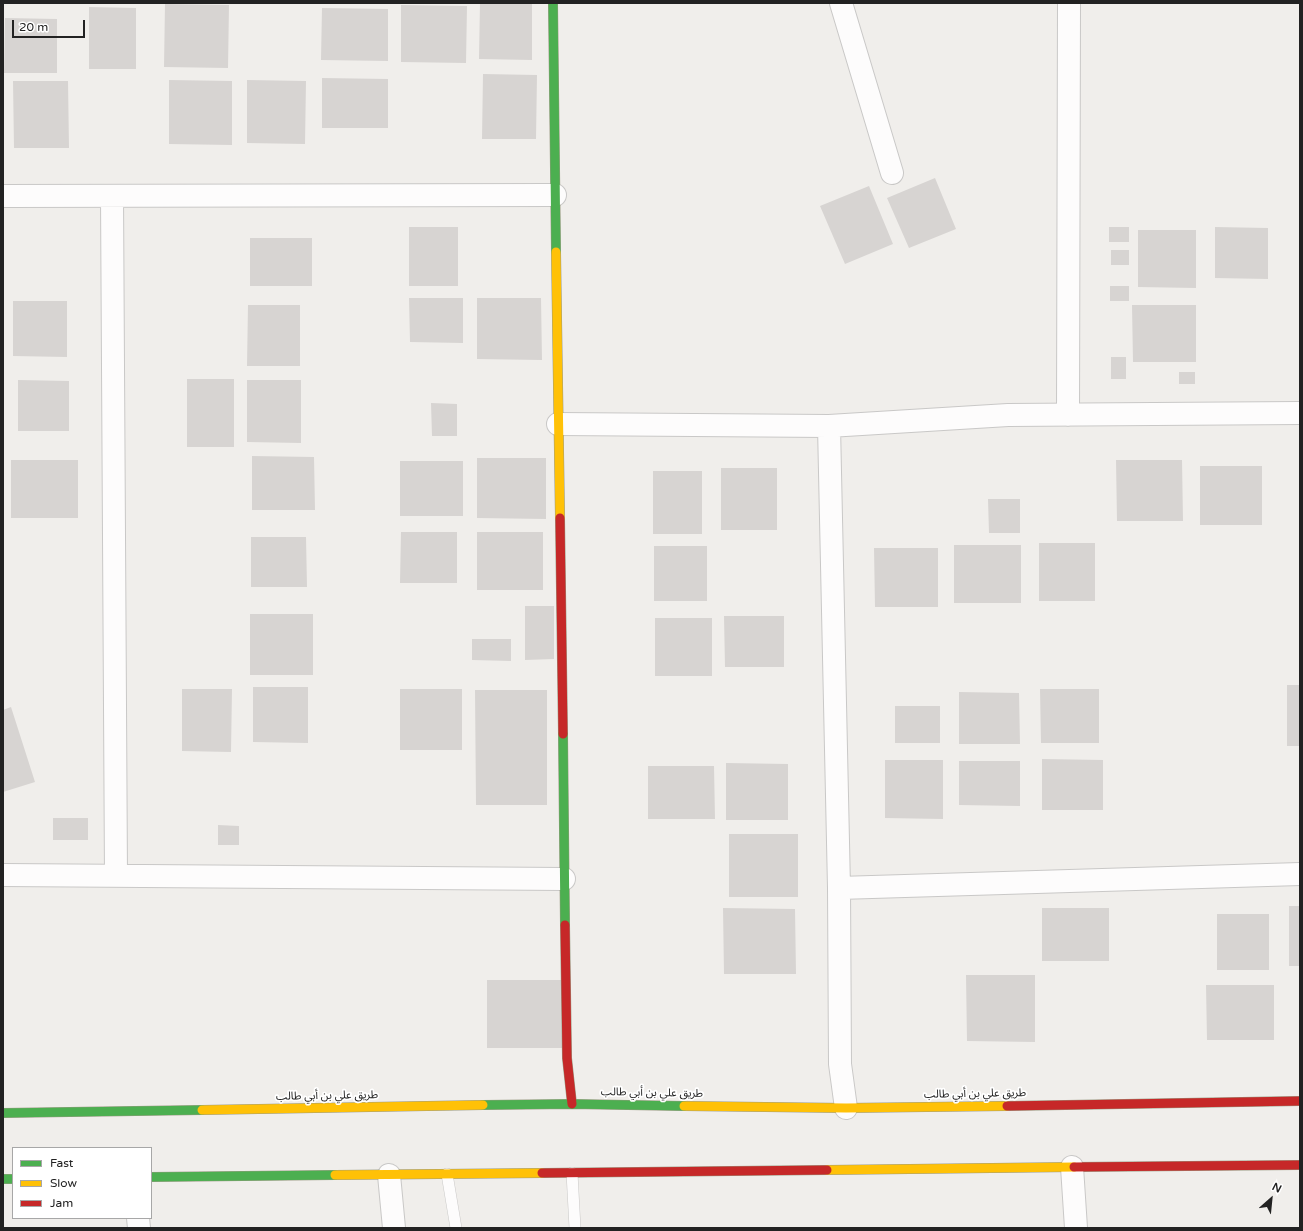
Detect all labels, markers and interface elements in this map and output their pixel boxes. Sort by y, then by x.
scale bar [14,12,87,38]
text: 20 m [19,20,48,34]
street label: طريق علي بن أبي طالب [601,1086,703,1100]
street label: طريق علي بن أبي طالب [924,1087,1026,1101]
street label: طريق علي بن أبي طالب [276,1089,378,1103]
legend [12,1147,152,1219]
text: Fast [50,1156,73,1170]
text: Slow [50,1176,77,1190]
north arrow [1251,1179,1291,1219]
text: N [1270,1180,1284,1196]
text: Jam [50,1196,73,1210]

